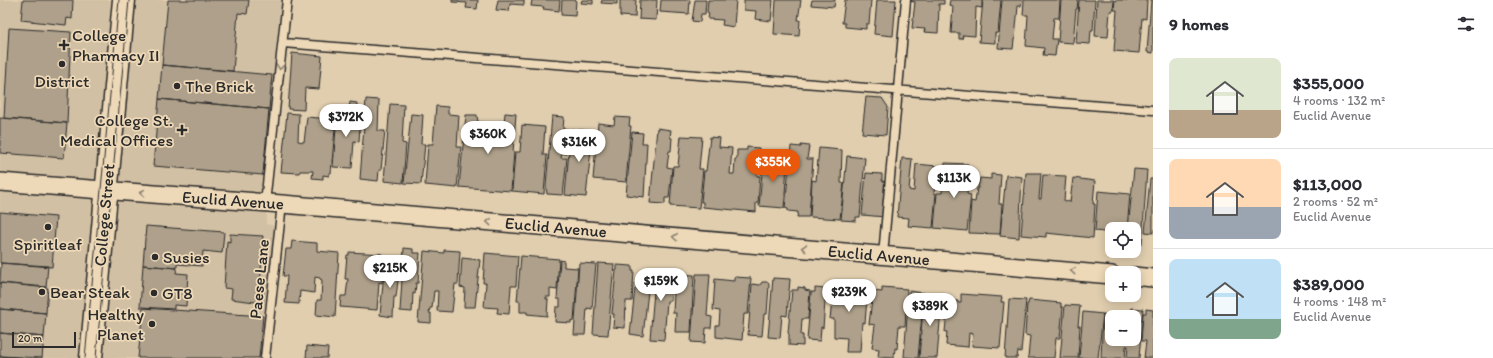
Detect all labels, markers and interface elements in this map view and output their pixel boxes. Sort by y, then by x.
icon: filters [1455,13,1477,35]
text: 9 homes [1169,14,1229,34]
place label: College Pharmacy II [72,25,159,65]
marker: College Pharmacy II [59,40,69,50]
marker: District [57,59,67,69]
one-way arrow [276,64,285,70]
place label: District [35,71,90,91]
text: $355,000 [1293,73,1364,93]
icon: home [1201,74,1249,122]
place label: The Brick [185,76,254,96]
marker: The Brick [172,81,182,91]
text: 4 rooms · 132 m² [1293,93,1385,108]
pin: $372K [318,104,374,138]
text: Euclid Avenue [1293,108,1371,123]
text: $372K [328,109,364,124]
place label: College St. Medical Offices [60,110,173,150]
pin: $360K [460,121,516,155]
marker: College St. Medical Offices [176,124,188,136]
text: $360K [470,126,506,141]
pin: $316K [551,129,607,163]
text: $316K [562,134,596,149]
pin: $355K [745,149,801,183]
text: $355K [755,154,791,169]
street label: College Street [90,163,118,267]
pin: $113K [926,165,982,199]
text: $113K [937,170,971,185]
text: $113,000 [1293,174,1362,194]
icon: home [1201,175,1249,223]
street label: Euclid Avenue [181,186,285,214]
one-way arrow [139,189,145,198]
text: 2 rooms · 52 m² [1293,194,1378,209]
text: Euclid Avenue [1293,209,1371,224]
street label: Euclid Avenue [504,213,608,241]
one-way arrow [486,217,492,226]
marker: Spiritleaf [43,222,53,232]
map controls [1105,222,1141,346]
button: locate [1105,222,1141,258]
one-way arrow [672,233,678,242]
place label: Spiritleaf [14,234,83,254]
street label: Paese Lane [245,238,273,320]
street label: Euclid Avenue [827,241,931,269]
one-way arrow [801,244,807,253]
place label: Susies [163,247,210,267]
marker: Susies [150,252,160,262]
pin: $215K [362,255,418,289]
text: $215K [373,260,407,275]
button: + [1105,266,1141,302]
one-way arrow [1070,267,1076,276]
pin: $159K [633,268,689,302]
text: $159K [644,273,678,288]
text: $389,000 [1293,274,1365,294]
icon: home [1201,275,1249,323]
pin: $239K [821,279,877,313]
place label: Bear Steak [50,282,130,302]
place label: GT8 [162,283,193,303]
text: $239K [831,284,867,299]
marker: Bear Steak [37,287,47,297]
marker: GT8 [149,288,159,298]
pin: $389K [902,293,958,327]
text: 4 rooms · 148 m² [1293,294,1386,309]
text: $389K [912,298,948,313]
place label: Healthy Planet [88,304,144,344]
text: Euclid Avenue [1293,309,1371,324]
button: − [1105,310,1141,346]
marker: Healthy Planet [147,319,157,329]
scale bar [12,330,76,349]
text: 20 m [18,332,42,345]

